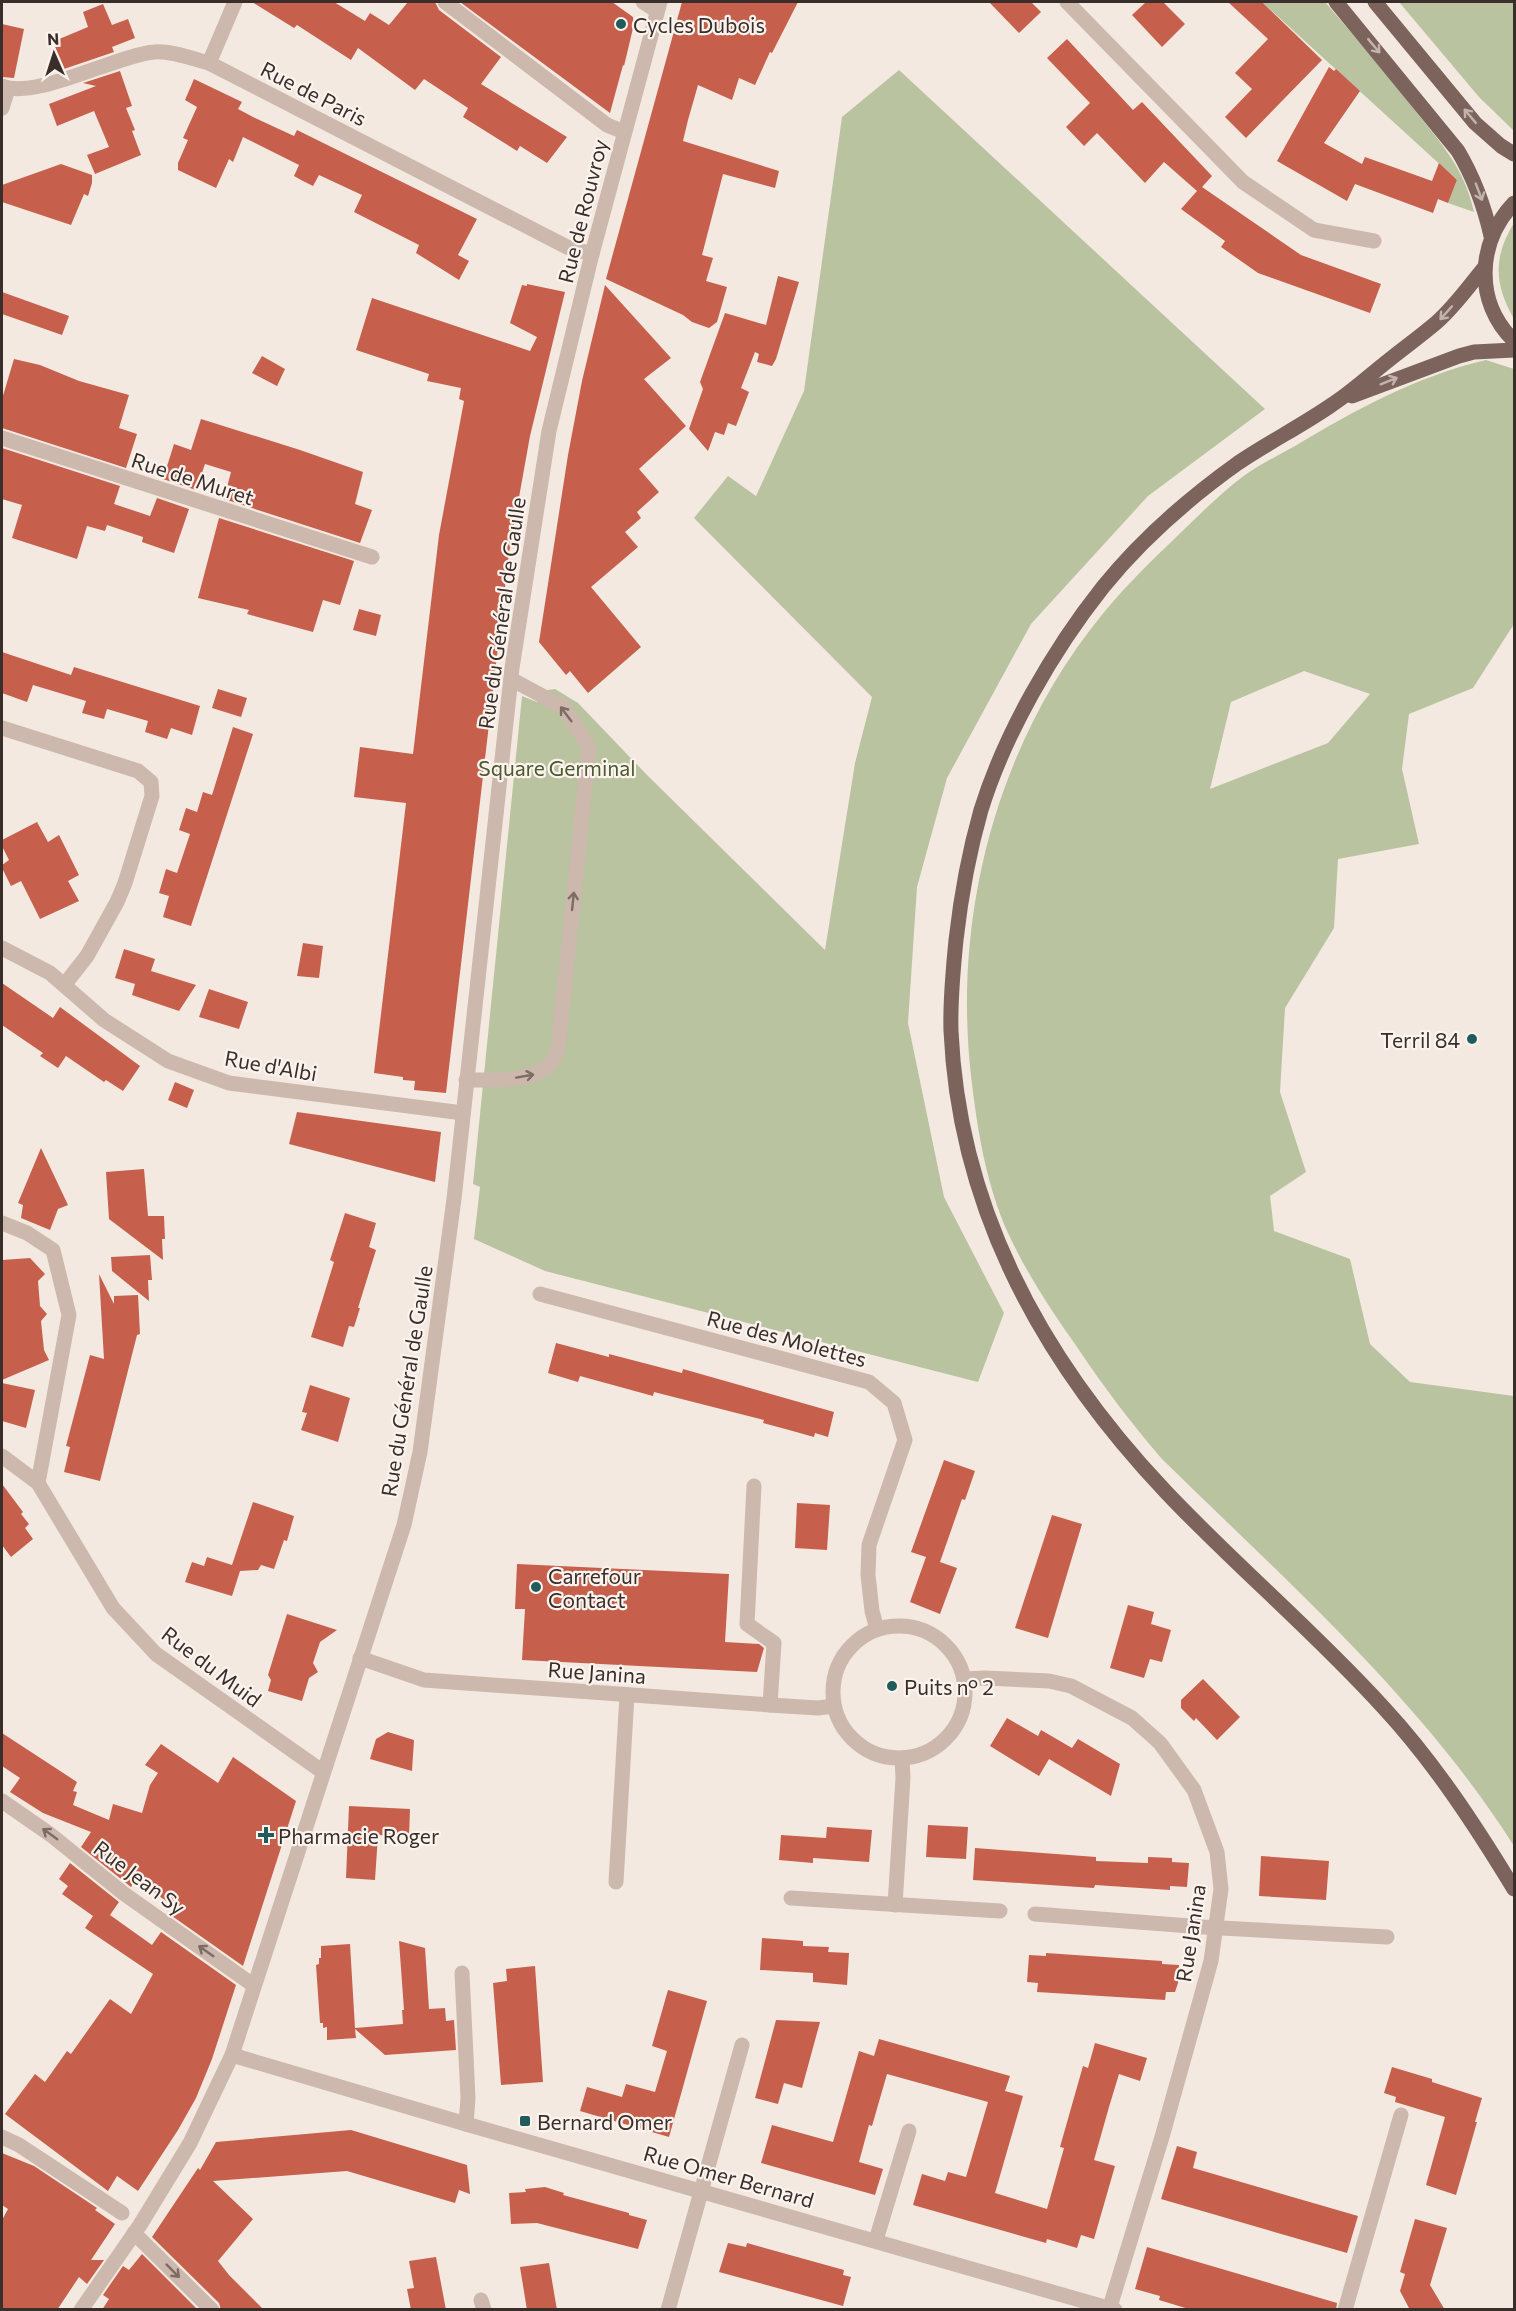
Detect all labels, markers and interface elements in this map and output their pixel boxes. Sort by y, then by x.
place label: Cycles Dubois [633,12,765,37]
marker: Cycles Dubois [614,17,628,31]
north arrow [24,24,84,84]
text: N [47,29,60,48]
one-way arrow [1367,38,1381,53]
street label: Rue de Paris [257,56,371,130]
one-way arrow [1463,109,1477,124]
street label: Rue de Rouvroy [552,136,612,286]
one-way arrow [1474,182,1485,201]
one-way arrow [1439,305,1453,320]
one-way arrow [1380,375,1398,386]
street label: Rue de Muret [129,446,257,510]
street label: Rue du Général de Gaulle [472,495,530,731]
one-way arrow [560,707,572,723]
park label: Square Germinal [478,755,636,780]
one-way arrow [568,892,579,912]
place label: Terril 84 [1380,1027,1460,1052]
marker: Terril 84 [1465,1032,1479,1046]
street label: Rue d'Albi [223,1045,319,1085]
one-way arrow [514,1070,534,1081]
street label: Rue du Général de Gaulle [375,1264,437,1498]
street label: Rue des Molettes [704,1305,870,1371]
place label: Carrefour Contact [548,1563,641,1612]
marker: Carrefour Contact [529,1580,543,1594]
street label: Rue du Muid [157,1621,267,1711]
street label: Rue Janina [547,1656,647,1688]
place label: Puits n° 2 [904,1674,994,1699]
marker: Puits n° 2 [885,1679,899,1693]
place label: Pharmacie Roger [278,1823,439,1848]
one-way arrow [42,1828,58,1840]
marker: Pharmacie Roger [259,1828,273,1842]
street label: Rue Jean Sy [89,1835,191,1919]
street label: Rue Janina [1170,1882,1210,1984]
one-way arrow [198,1945,214,1957]
place label: Bernard Omer [537,2109,672,2134]
marker: Bernard Omer [518,2114,532,2128]
street label: Rue Omer Bernard [641,2140,817,2212]
one-way arrow [166,2264,181,2279]

